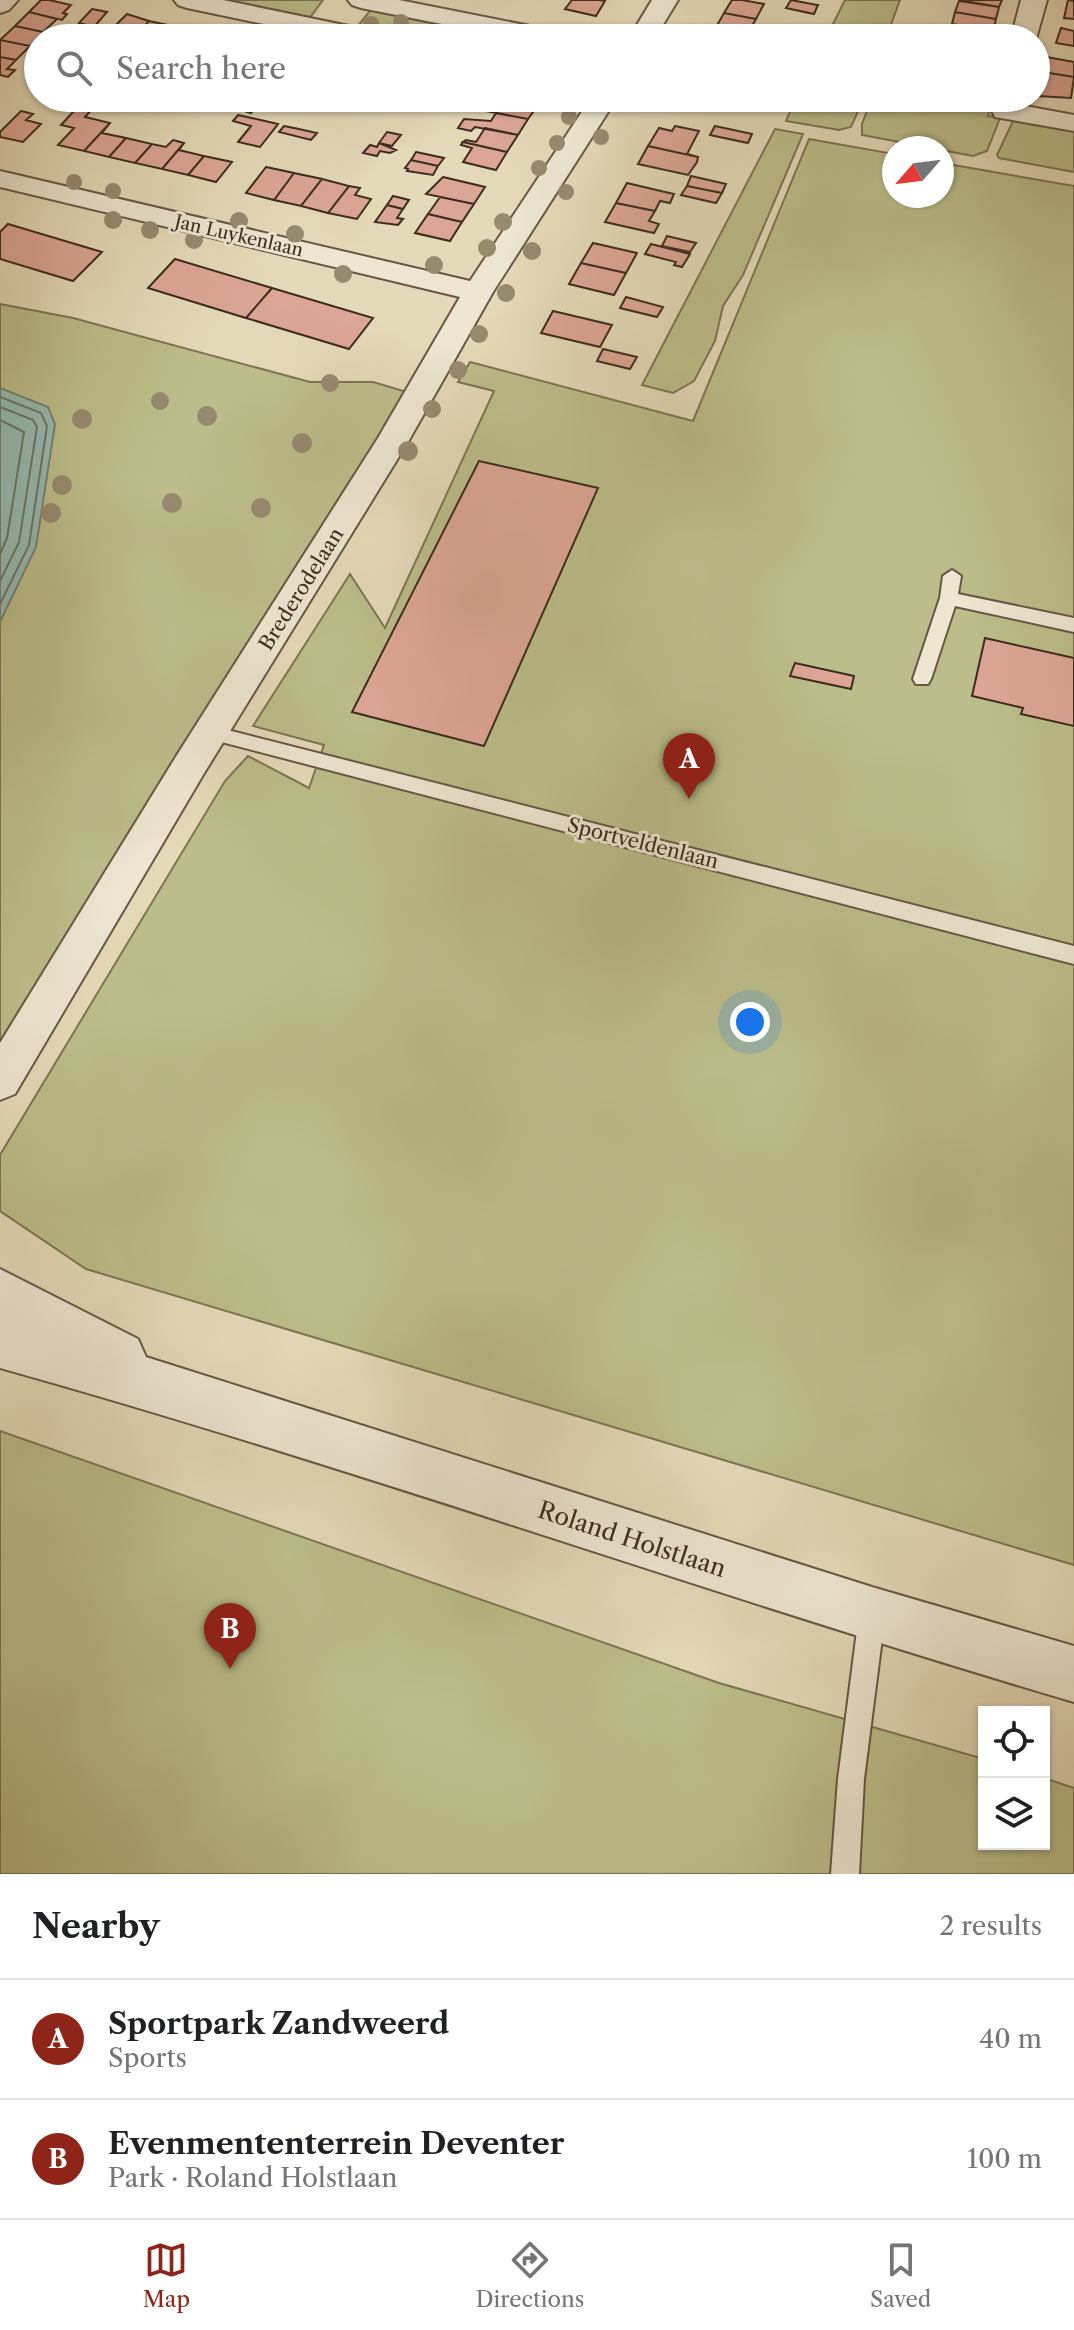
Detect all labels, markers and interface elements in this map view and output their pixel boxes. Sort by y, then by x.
search box [24,24,1050,112]
icon: search [52,46,96,90]
text: Search here [116,50,286,87]
north arrow [882,136,954,208]
street label: Jan Luykenlaan [170,210,305,261]
street label: Brederodelaan [254,523,349,655]
pin: A [663,733,715,799]
street label: Sportveldenlaan [565,813,721,873]
your location [730,1002,770,1042]
street label: Roland Holstlaan [534,1495,730,1583]
pin: B [204,1603,256,1669]
map controls [978,1706,1050,1850]
button: locate [978,1706,1050,1778]
button: layers [978,1778,1050,1850]
text: Nearby [32,1905,160,1947]
text: 2 results [939,1910,1042,1942]
text: Sportpark Zandweerd [108,2005,449,2042]
text: A [48,2023,68,2055]
text: 40 m [979,2023,1042,2055]
text: Sports [108,2042,187,2074]
text: Evenmententerrein Deventer [108,2125,564,2162]
text: B [48,2143,68,2175]
text: 100 m [967,2143,1042,2175]
text: Park · Roland Holstlaan [108,2162,397,2194]
tab: Map [143,2238,190,2313]
tab: Directions [476,2238,584,2313]
tab: Saved [870,2238,931,2313]

